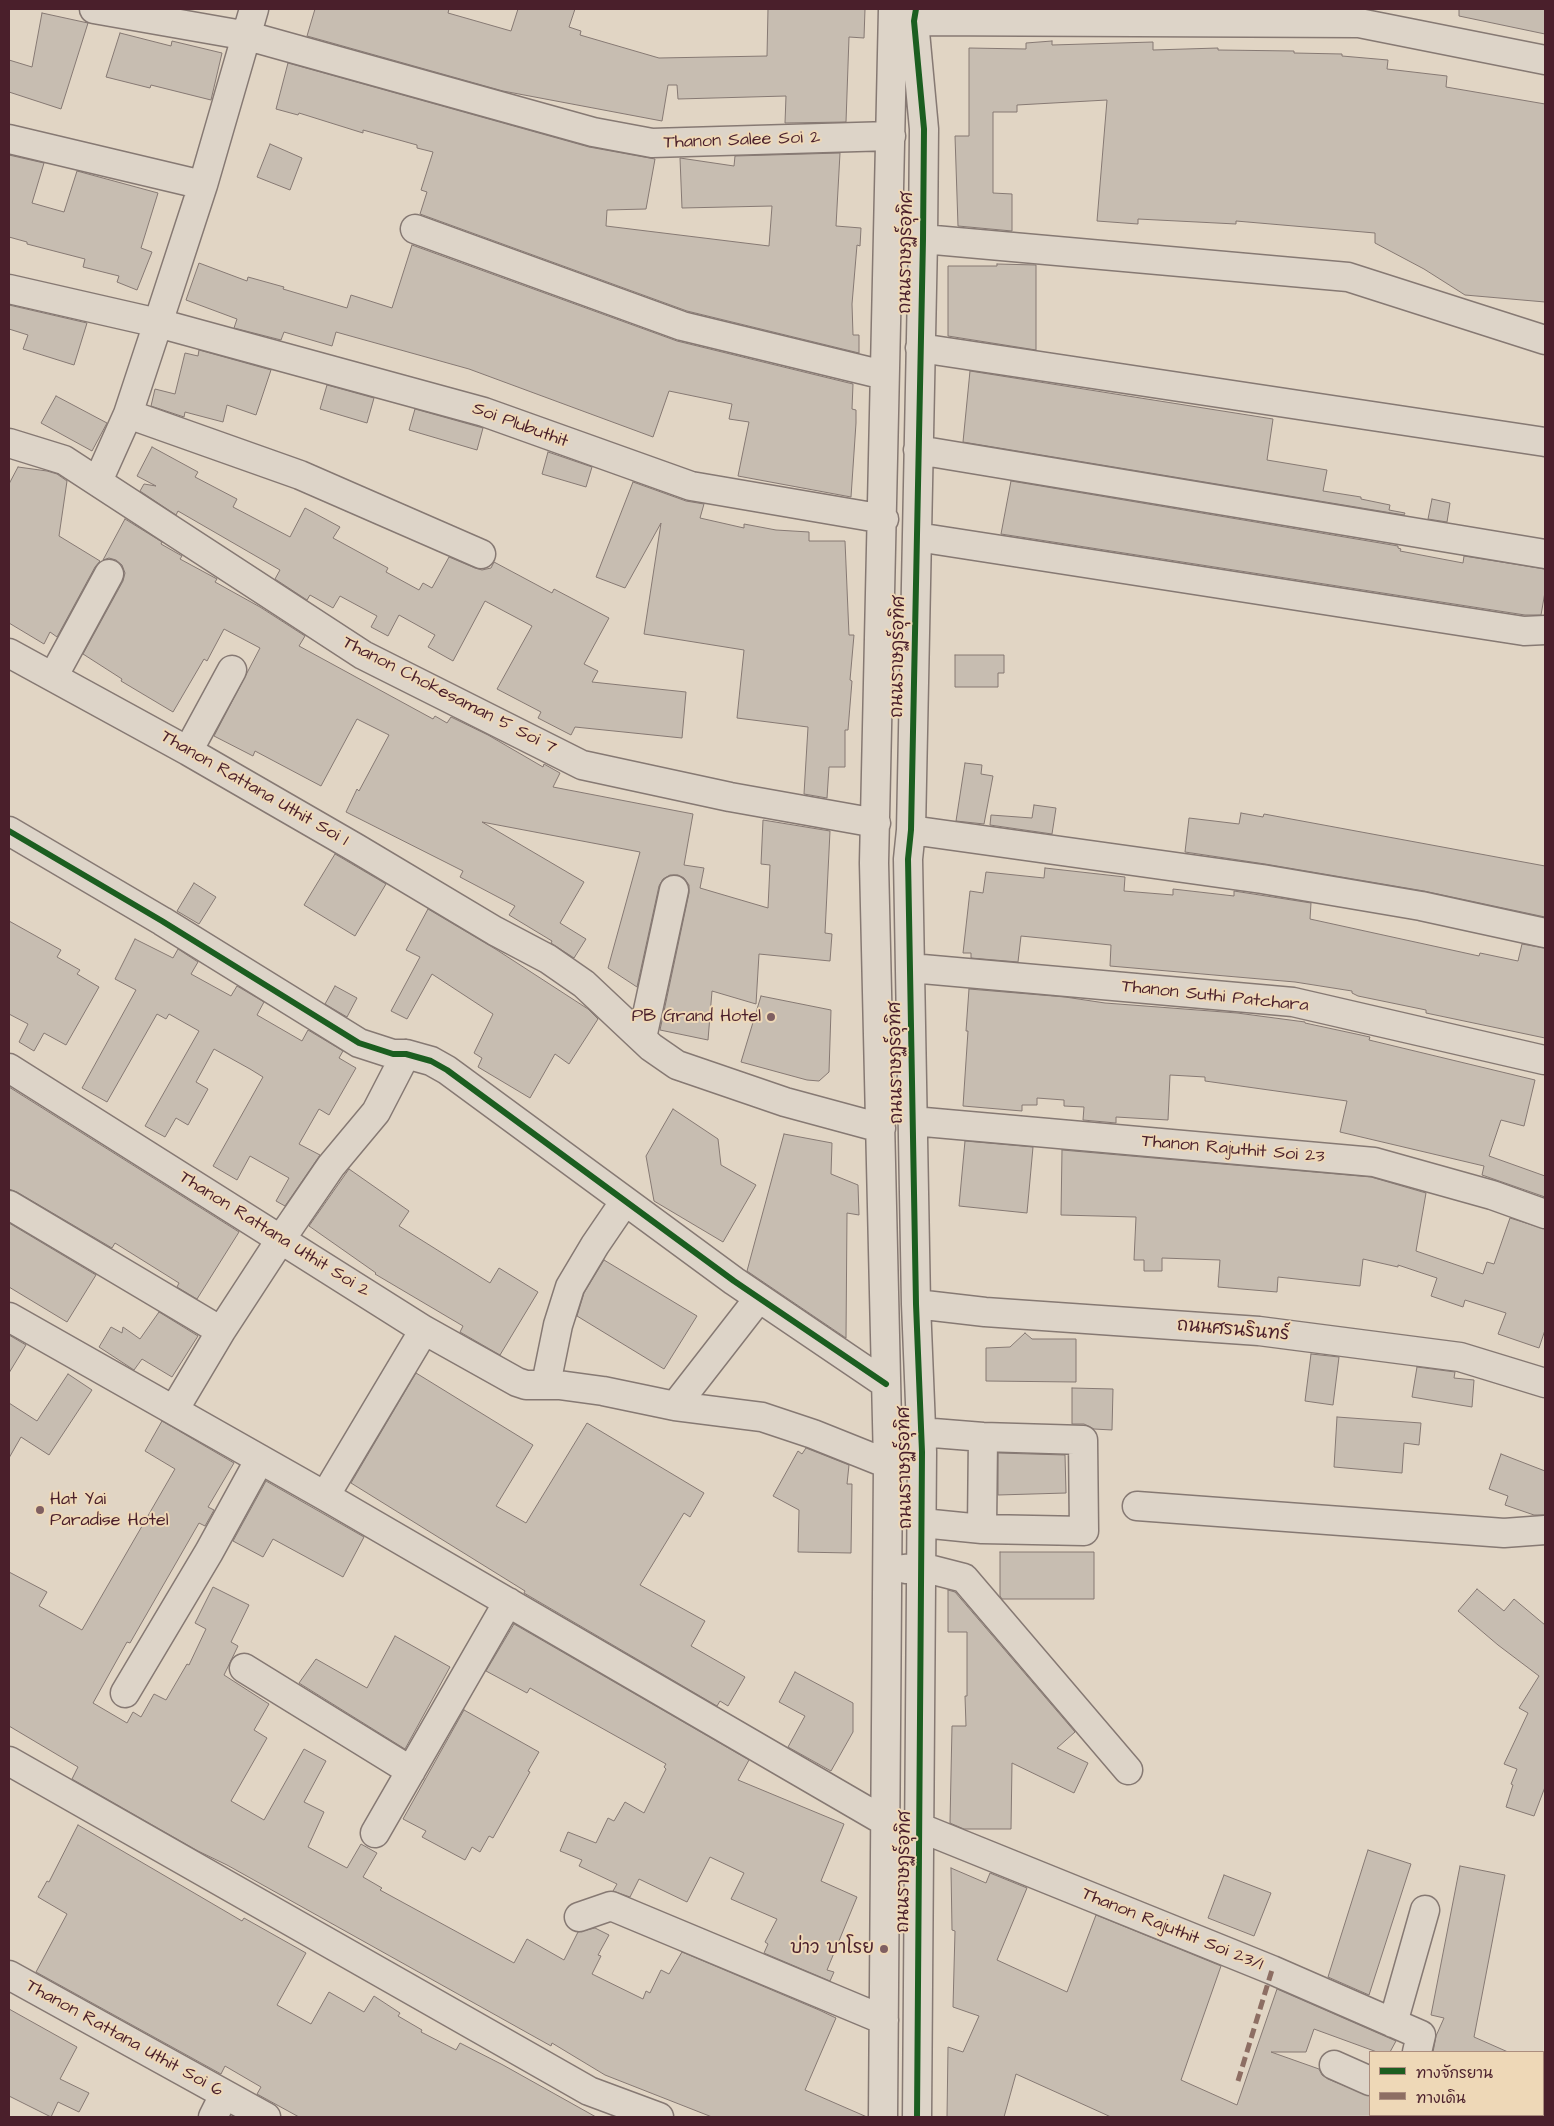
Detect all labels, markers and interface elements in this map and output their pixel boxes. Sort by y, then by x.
street label: Thanon Salee Soi 2 [663,127,821,155]
street label: ถนนราษฏร์อุทิศ [895,192,919,314]
street label: Soi Plubuthit [469,399,571,453]
street label: ถนนราษฏร์อุทิศ [887,596,911,718]
street label: Thanon Chokesaman 5 Soi 7 [338,632,560,760]
street label: Thanon Rattana Uthit Soi 1 [156,726,352,852]
street label: Thanon Suthi Patchara [1120,976,1310,1018]
street label: ถนนราษฏร์อุทิศ [885,1002,909,1124]
place label: PB Grand Hotel [632,1006,761,1028]
marker: PB Grand Hotel [765,1011,777,1023]
street label: Thanon Rajuthit Soi 23 [1141,1131,1325,1169]
street label: Thanon Rattana Uthit Soi 2 [175,1167,373,1303]
street label: ถนนศรนรินทร์ [1176,1315,1290,1347]
street label: ถนนราษฏร์อุทิศ [894,1407,918,1529]
place label: Hat Yai Paradise Hotel [50,1489,169,1532]
marker: Hat Yai Paradise Hotel [34,1504,46,1516]
street label: ถนนราษฏร์อุทิศ [893,1811,917,1933]
street label: Thanon Rajuthit Soi 23/1 [1078,1884,1266,1976]
place label: บ่าว บาโรย [790,1938,874,1960]
marker: บ่าว บาโรย [878,1943,890,1955]
street label: Thanon Rattana Uthit Soi 6 [22,1976,226,2102]
legend [1369,2051,1544,2116]
text: ทางจักรยาน [1416,2063,1493,2084]
text: ทางเดิน [1416,2088,1466,2109]

